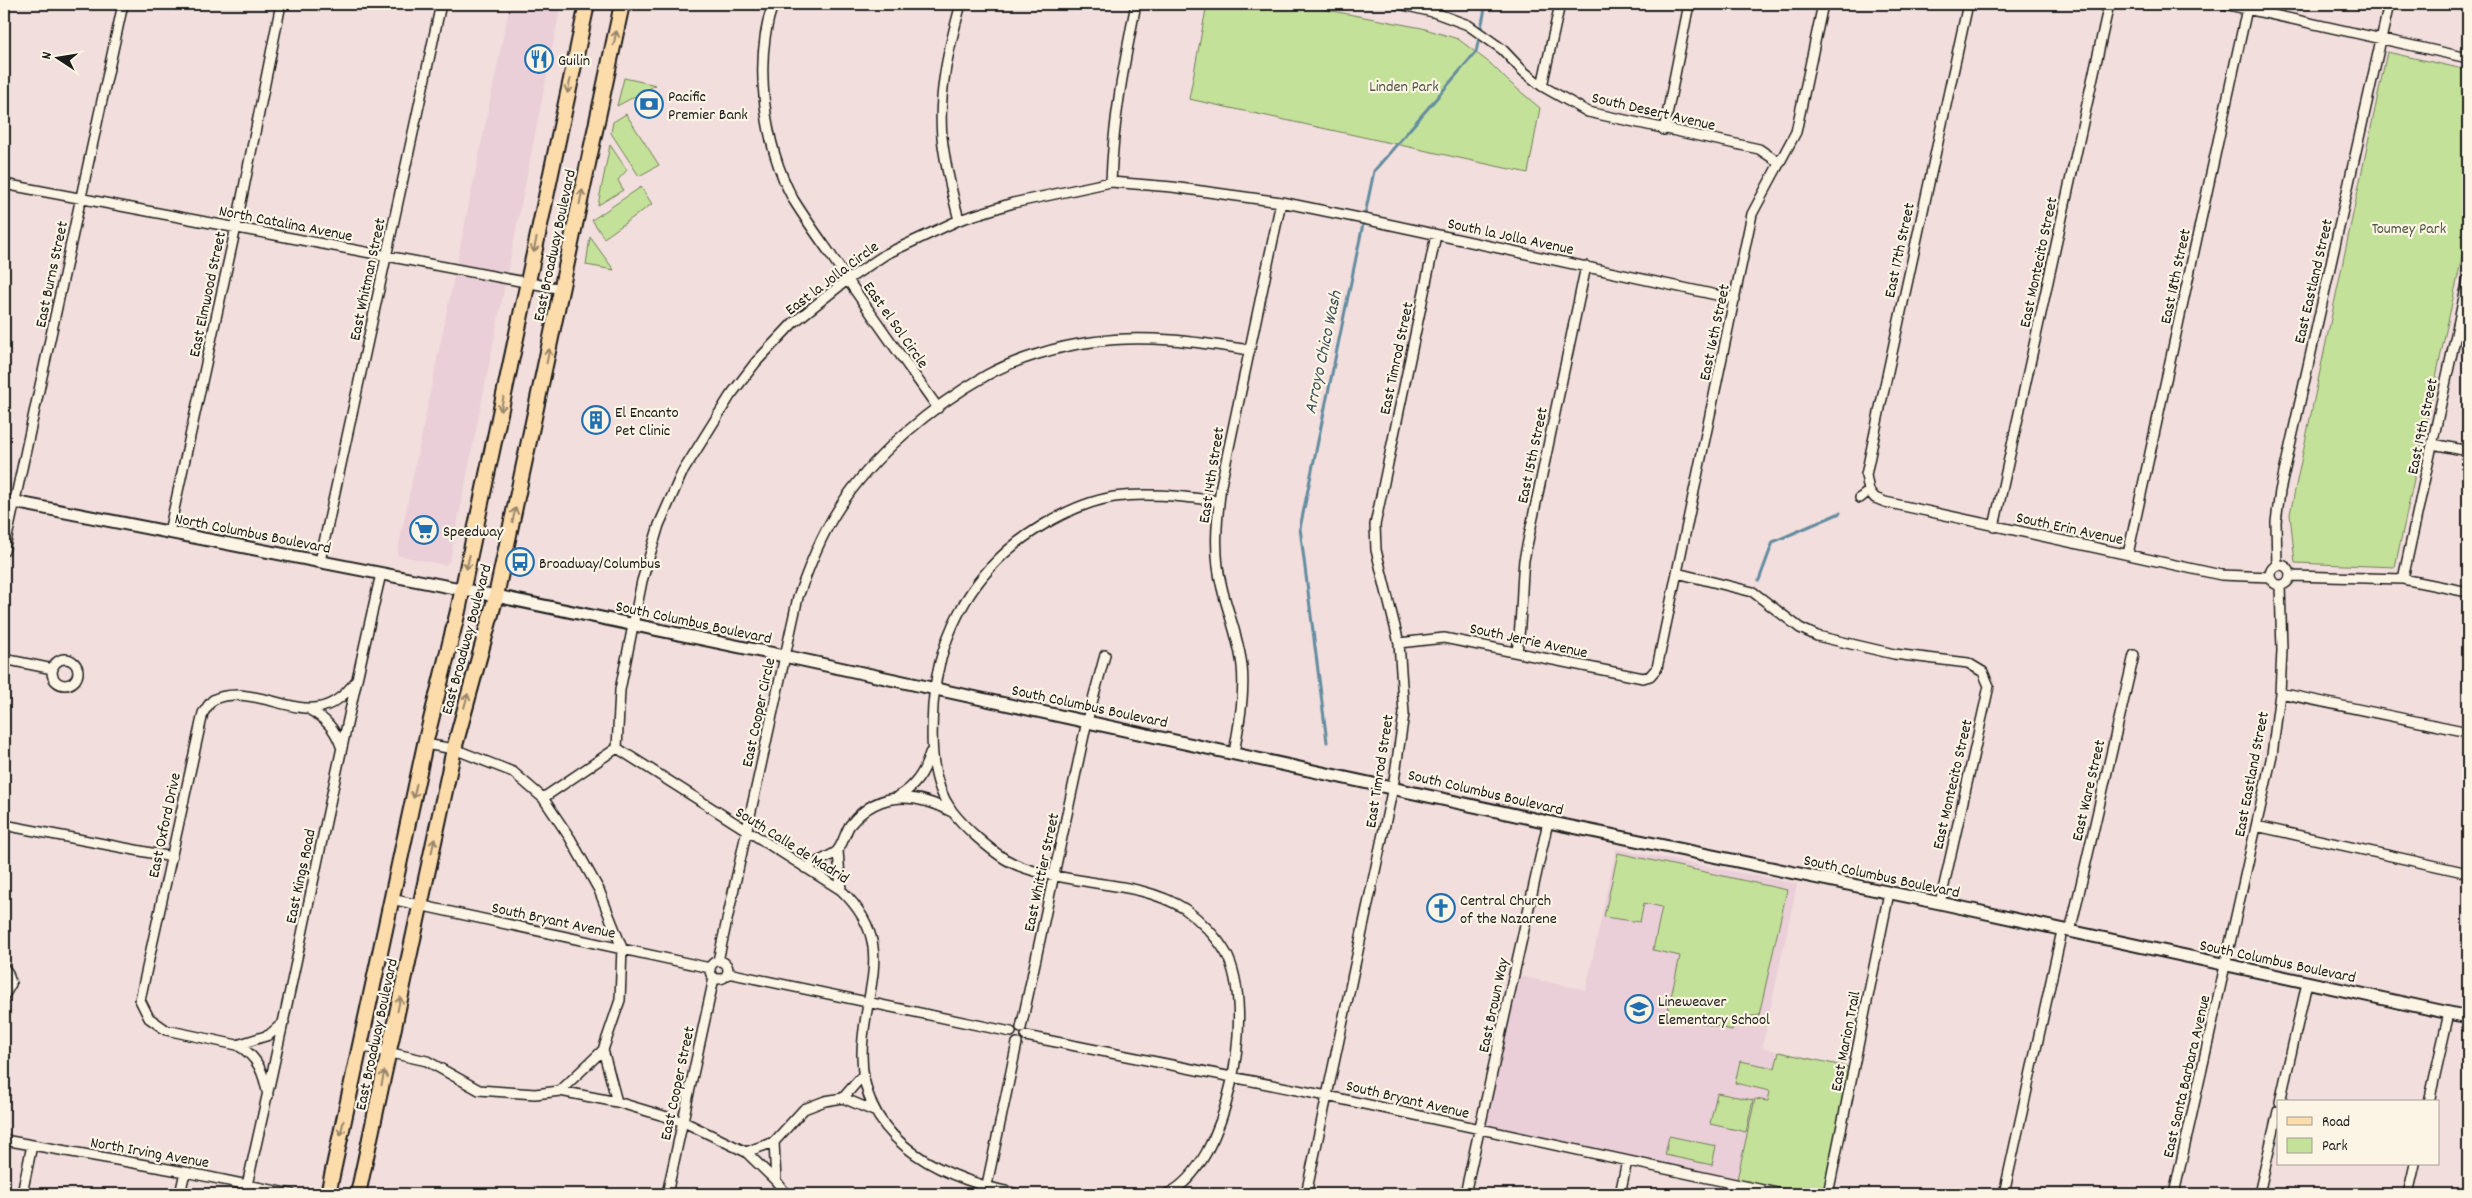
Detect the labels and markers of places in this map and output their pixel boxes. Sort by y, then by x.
restaurant icon: Guilin [524,44,554,74]
place label: Guilin [558,50,590,73]
place label: Pacific Premier Bank [668,86,748,127]
bank icon: Pacific Premier Bank [634,89,664,119]
place label: El Encanto Pet Clinic [615,402,679,443]
building icon: El Encanto Pet Clinic [581,405,611,435]
supermarket icon: Speedway [409,515,439,545]
place label: Speedway [443,521,504,544]
bus stop icon: Broadway/Columbus [505,547,535,577]
place label: Broadway/Columbus [539,553,661,576]
place label: Central Church of the Nazarene [1460,890,1557,931]
church icon: Central Church of the Nazarene [1426,893,1456,923]
place label: Lineweaver Elementary School [1658,991,1770,1032]
school or university icon: Lineweaver Elementary School [1624,994,1654,1024]

